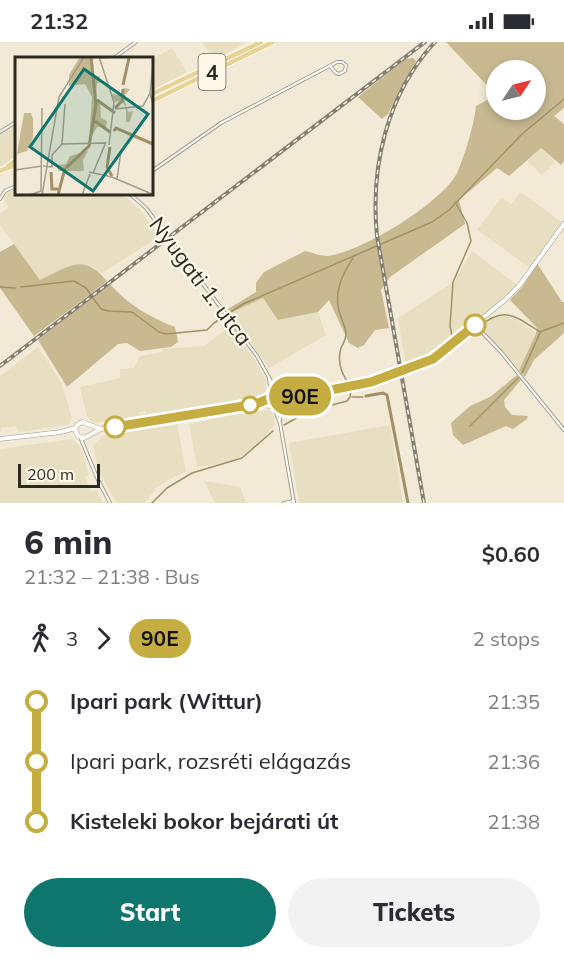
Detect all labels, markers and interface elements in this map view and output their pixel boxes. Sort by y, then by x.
text: 21:32 [30,7,88,35]
road number: 4 [198,54,226,90]
inset map [15,57,153,195]
north arrow [486,60,546,120]
map controls [486,60,546,120]
street label: Nyugati 1. utca [143,211,259,351]
unlabelled marker [464,314,486,336]
line badge: 90E [266,376,334,416]
text: 90E [281,383,319,409]
unlabelled marker [241,396,259,414]
unlabelled marker [104,416,126,438]
scale bar [18,461,100,489]
text: 200 m [27,464,74,484]
text: 6 min [24,521,112,562]
text: $0.60 [482,540,540,568]
text: 21:32 – 21:38 · Bus [24,564,200,589]
icon: walk [24,622,57,655]
icon: forward [87,622,120,655]
text: 90E [141,625,179,651]
text: 3 [66,626,78,651]
text: 2 stops [473,626,540,651]
text: Ipari park (Wittur) [70,687,263,715]
text: 21:35 [487,689,540,714]
text: Ipari park, rozsréti elágazás [70,747,351,775]
text: 21:36 [487,749,540,774]
text: Kisteleki bokor bejárati út [70,807,338,835]
text: 21:38 [487,809,540,834]
button: Start [24,878,276,947]
button: Tickets [288,878,540,947]

